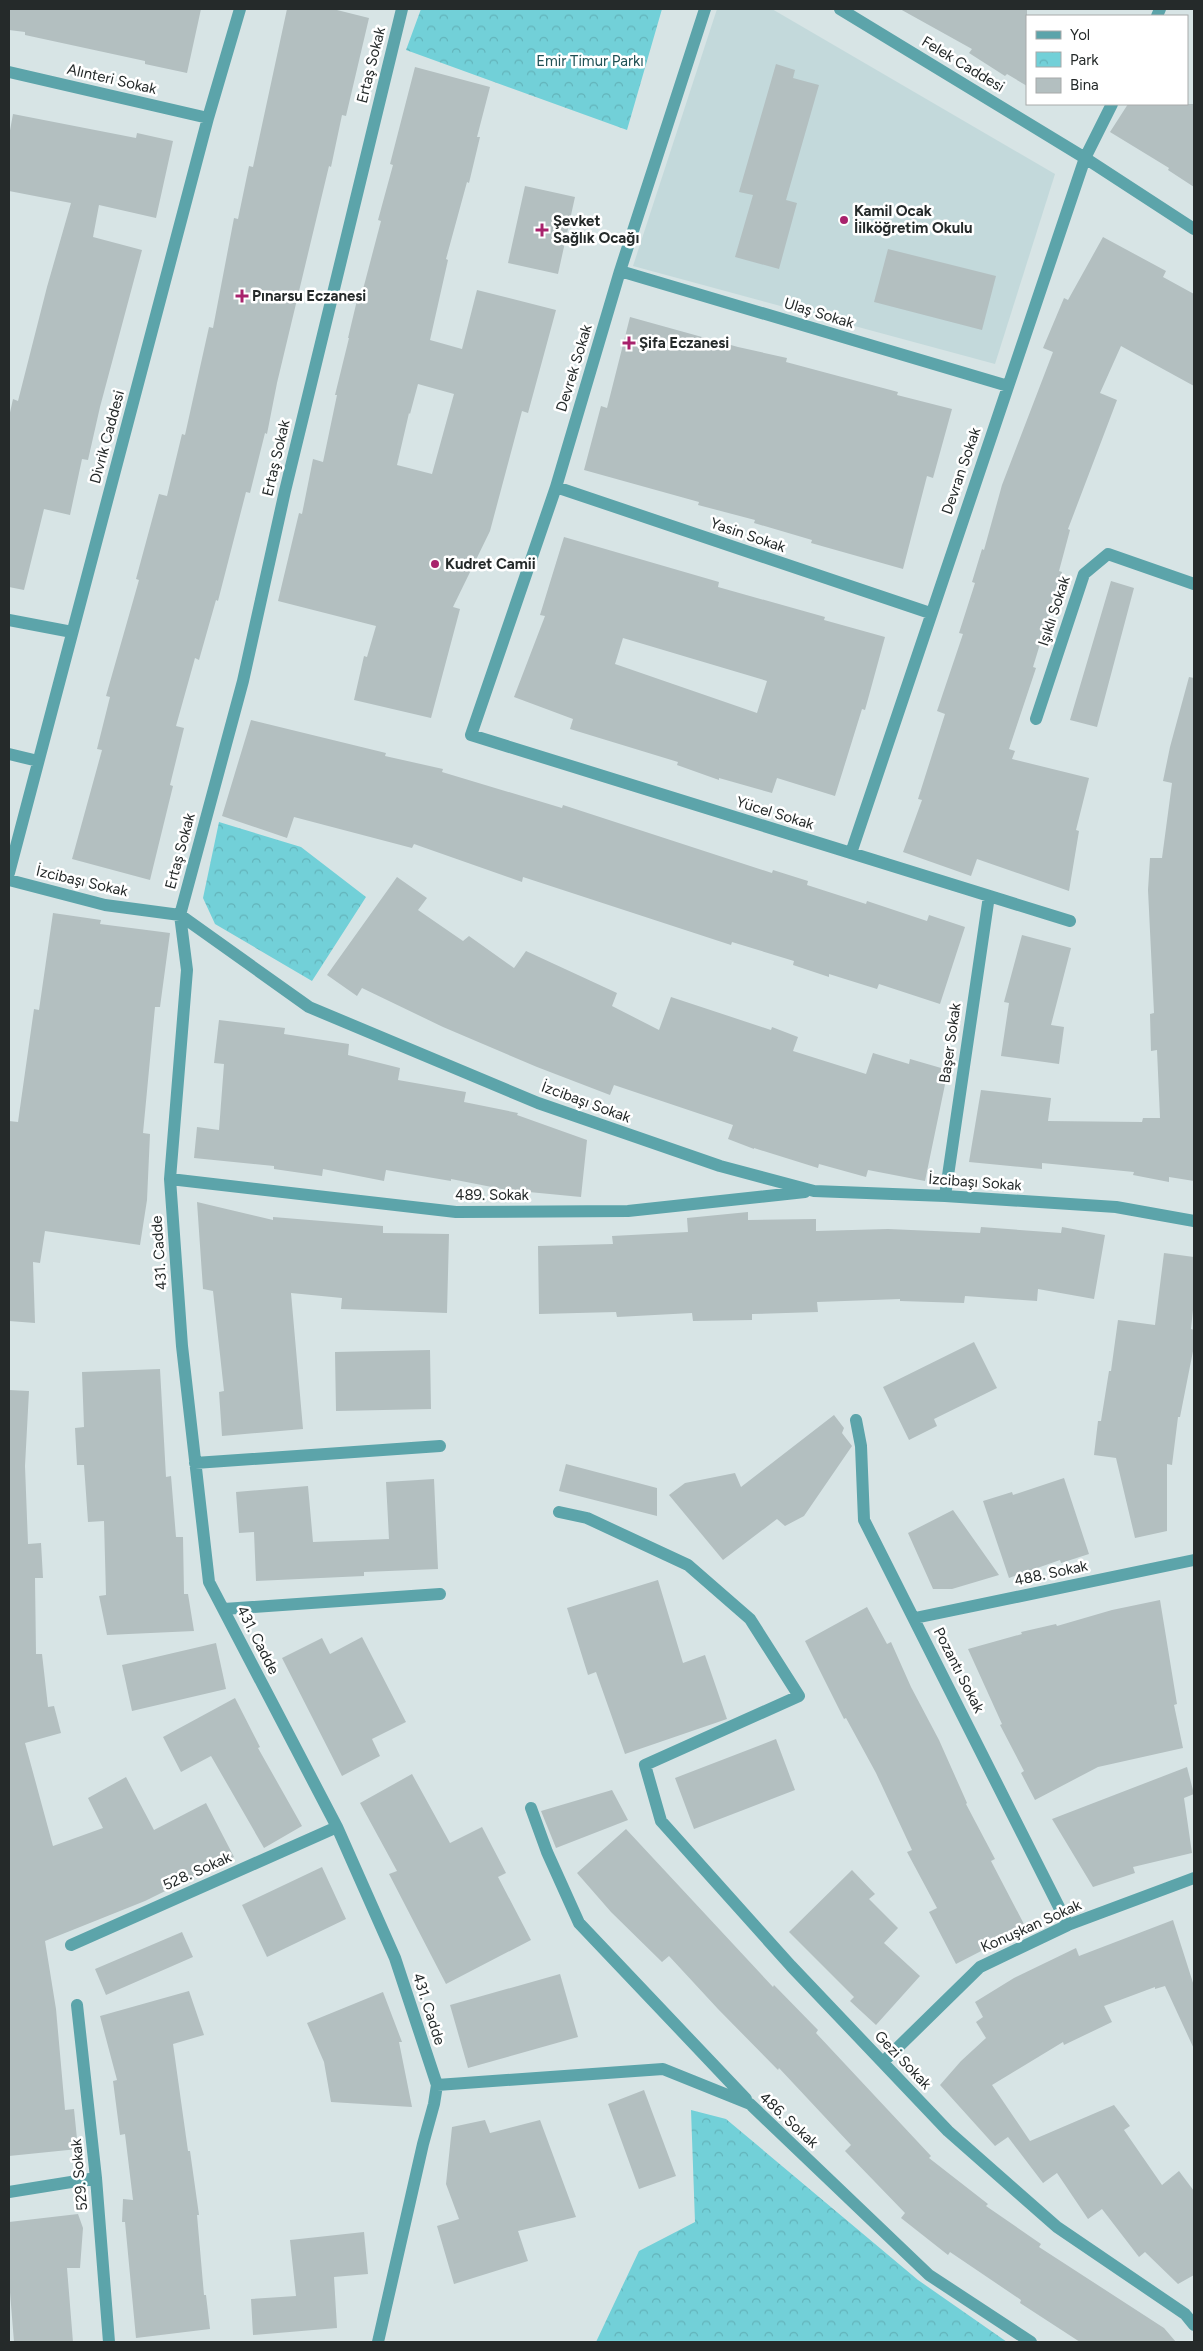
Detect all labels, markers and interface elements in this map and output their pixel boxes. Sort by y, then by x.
legend [1026,15,1188,105]
street label: Ertaş Sokak [353,24,389,105]
text: Yol [1070,26,1090,44]
street label: Felek Caddesi [918,32,1008,96]
text: Park [1070,51,1099,69]
park label: Emir Timur Parkı [536,52,644,70]
street label: Alınteri Sokak [65,60,159,98]
text: Bina [1070,76,1099,94]
place label: Kamil Ocak İilköğretim Okulu [854,202,973,237]
place label: Şevket Sağlık Ocağı [553,212,639,247]
marker: Kamil Ocak İilköğretim Okulu [838,214,850,226]
marker: Şevket Sağlık Ocağı [535,223,549,237]
place label: Pınarsu Eczanesi [252,287,366,305]
marker: Pınarsu Eczanesi [236,290,248,302]
street label: Ulaş Sokak [782,294,857,332]
street label: Devrek Sokak [552,322,596,414]
place label: Şifa Eczanesi [639,334,729,352]
marker: Şifa Eczanesi [623,337,635,349]
street label: Divrik Caddesi [86,388,128,486]
street label: Ertaş Sokak [258,417,294,498]
street label: Devran Sokak [938,424,985,517]
street label: Yasin Sokak [708,514,789,556]
place label: Kudret Camii [445,555,536,573]
marker: Kudret Camii [429,558,441,570]
street label: Işıklı Sokak [1034,573,1074,648]
street label: Yücel Sokak [734,793,817,834]
street label: Ertaş Sokak [161,810,199,891]
street label: İzcibaşı Sokak [34,862,130,900]
street label: Başer Sokak [935,1001,965,1084]
street label: İzcibaşı Sokak [539,1078,634,1127]
street label: İzcibaşı Sokak [928,1170,1023,1194]
street label: 489. Sokak [455,1186,530,1204]
street label: 431. Cadde [147,1215,171,1291]
street label: 488. Sokak [1013,1556,1090,1590]
street label: 431. Cadde [233,1603,283,1677]
street label: Pozantı Sokak [930,1624,989,1716]
street label: 528. Sokak [160,1848,235,1894]
street label: Konuşkan Sokak [978,1895,1085,1956]
street label: 431. Cadde [409,1971,449,2047]
street label: Gezi Sokak [871,2027,936,2093]
street label: 486. Sokak [756,2088,823,2152]
street label: 529. Sokak [67,2137,91,2212]

